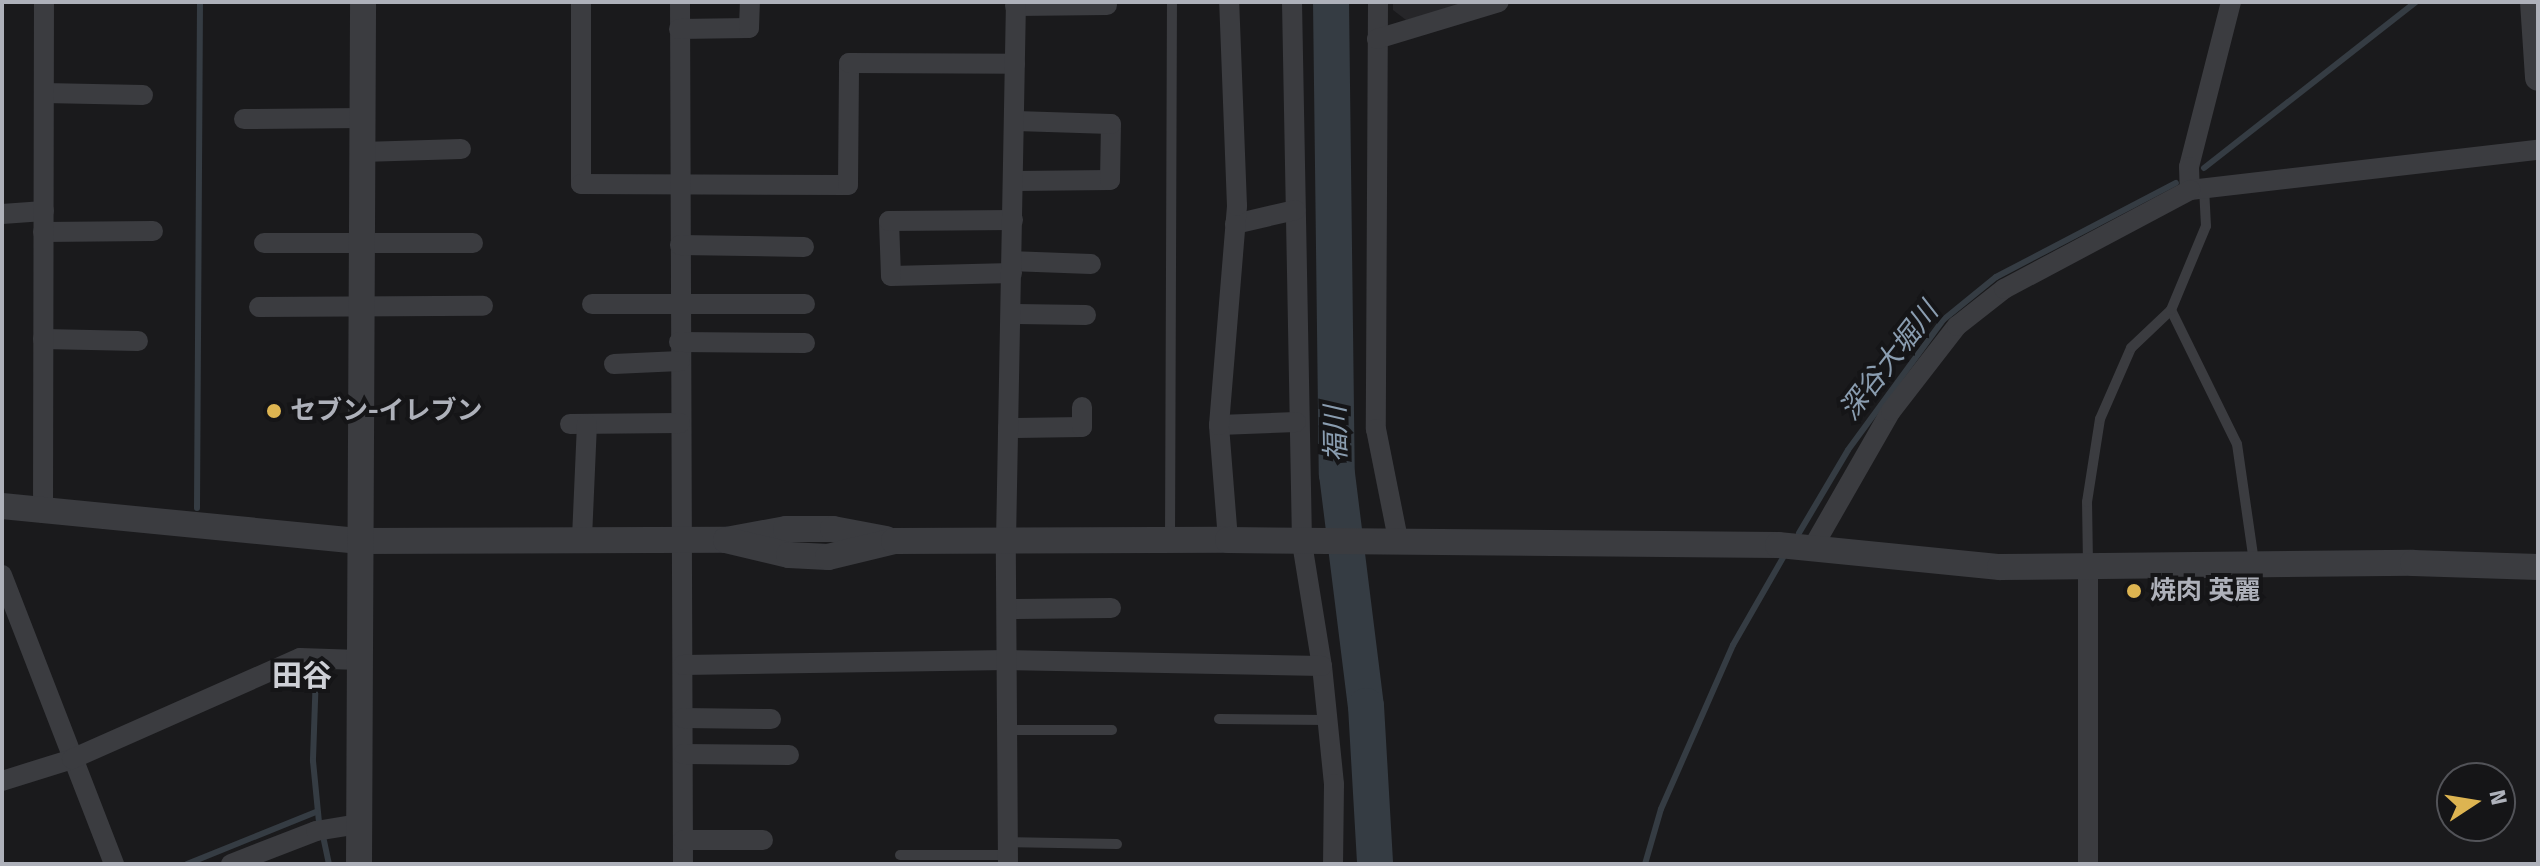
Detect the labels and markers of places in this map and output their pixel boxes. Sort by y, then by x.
place label: セブン-イレブン [290,395,483,427]
marker: セブン-イレブン [265,402,283,420]
place label: 焼肉 英麗 [2150,575,2260,607]
marker: 焼肉 英麗 [2125,582,2143,600]

